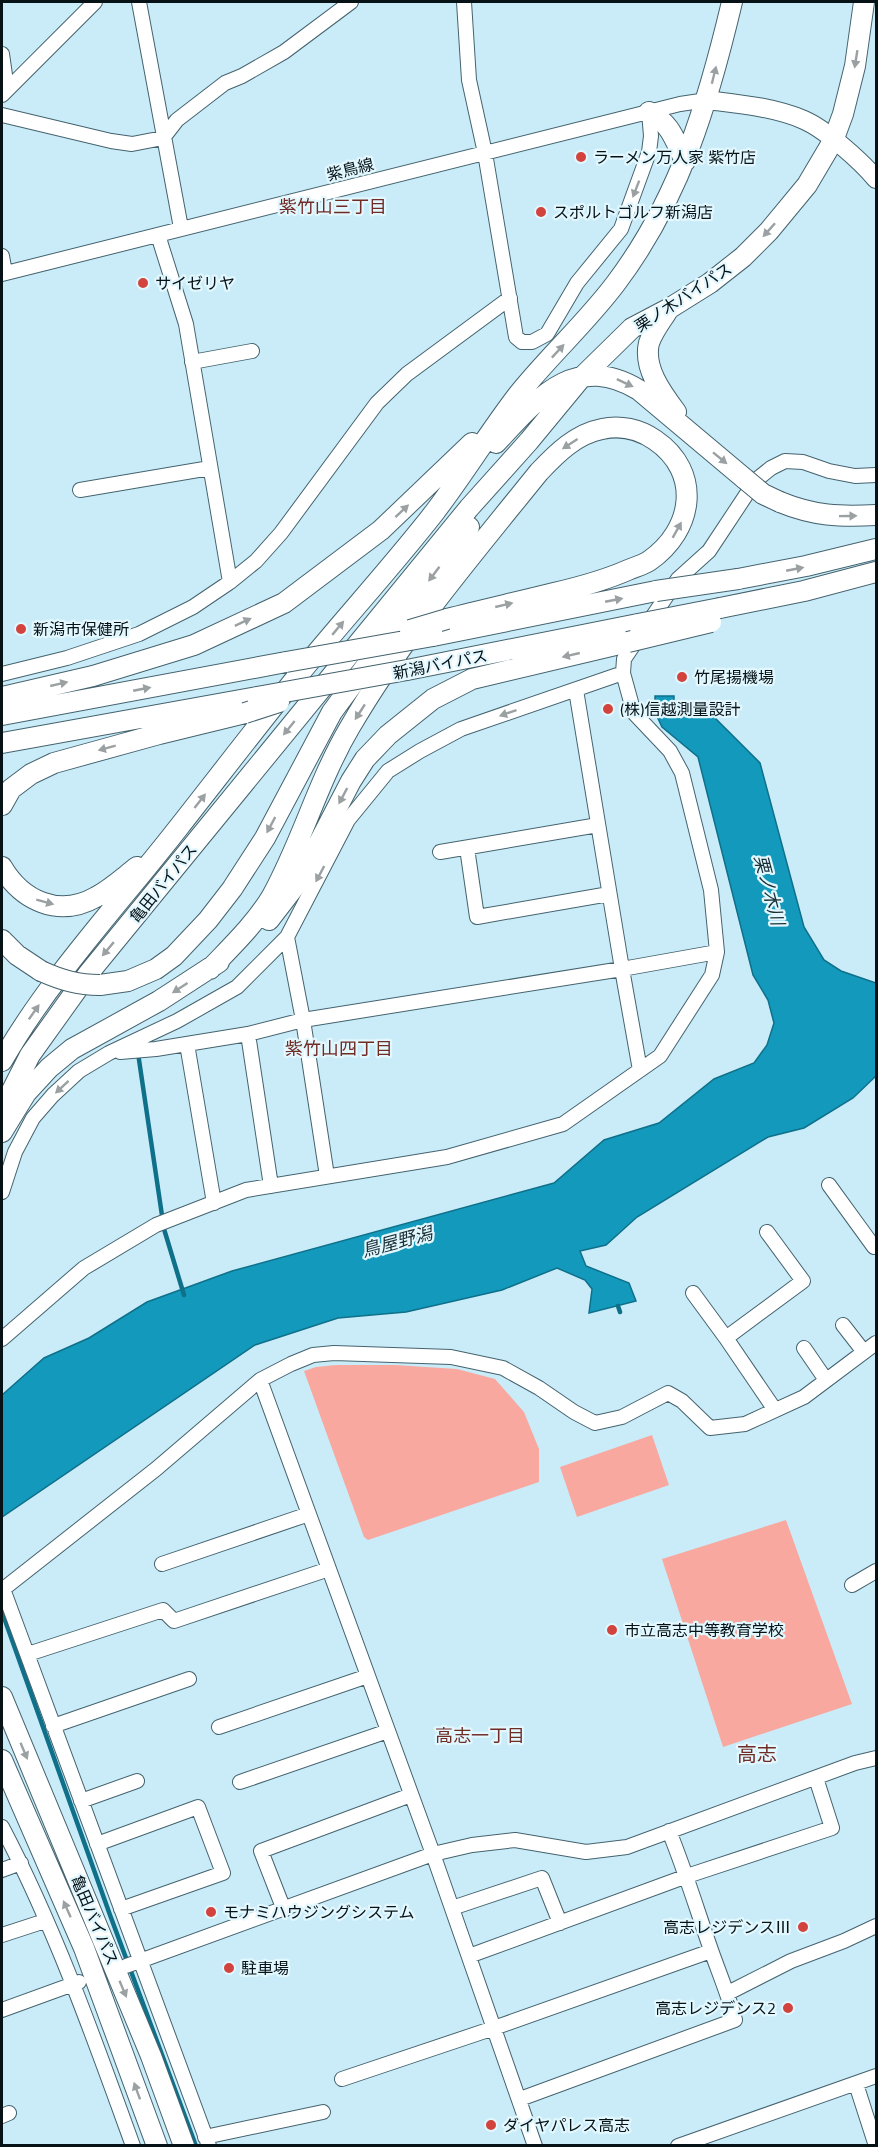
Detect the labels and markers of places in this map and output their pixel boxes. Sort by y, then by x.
place label: ラーメン万人家 紫竹店 [593,145,756,169]
marker: ラーメン万人家 紫竹店 [574,150,588,164]
place label: スポルトゴルフ新潟店 [553,200,713,224]
marker: スポルトゴルフ新潟店 [534,205,548,219]
place label: サイゼリヤ [155,271,235,295]
marker: サイゼリヤ [136,276,150,290]
place label: 新潟市保健所 [33,617,129,641]
marker: 新潟市保健所 [14,622,28,636]
place label: 竹尾揚機場 [694,665,774,689]
marker: 竹尾揚機場 [675,670,689,684]
place label: (株)信越測量設計 [620,697,740,721]
marker: (株)信越測量設計 [601,702,615,716]
place label: 市立高志中等教育学校 [624,1618,784,1642]
marker: 市立高志中等教育学校 [605,1623,619,1637]
place label: モナミハウジングシステム [223,1900,415,1924]
marker: モナミハウジングシステム [204,1905,218,1919]
place label: 高志レジデンスⅢ [663,1915,791,1939]
marker: 高志レジデンスⅢ [796,1920,810,1934]
place label: 駐車場 [241,1956,289,1980]
marker: 駐車場 [222,1961,236,1975]
place label: 高志レジデンス2 [655,1996,776,2020]
marker: 高志レジデンス2 [781,2001,795,2015]
place label: ダイヤパレス高志 [503,2113,630,2137]
marker: ダイヤパレス高志 [484,2118,498,2132]

